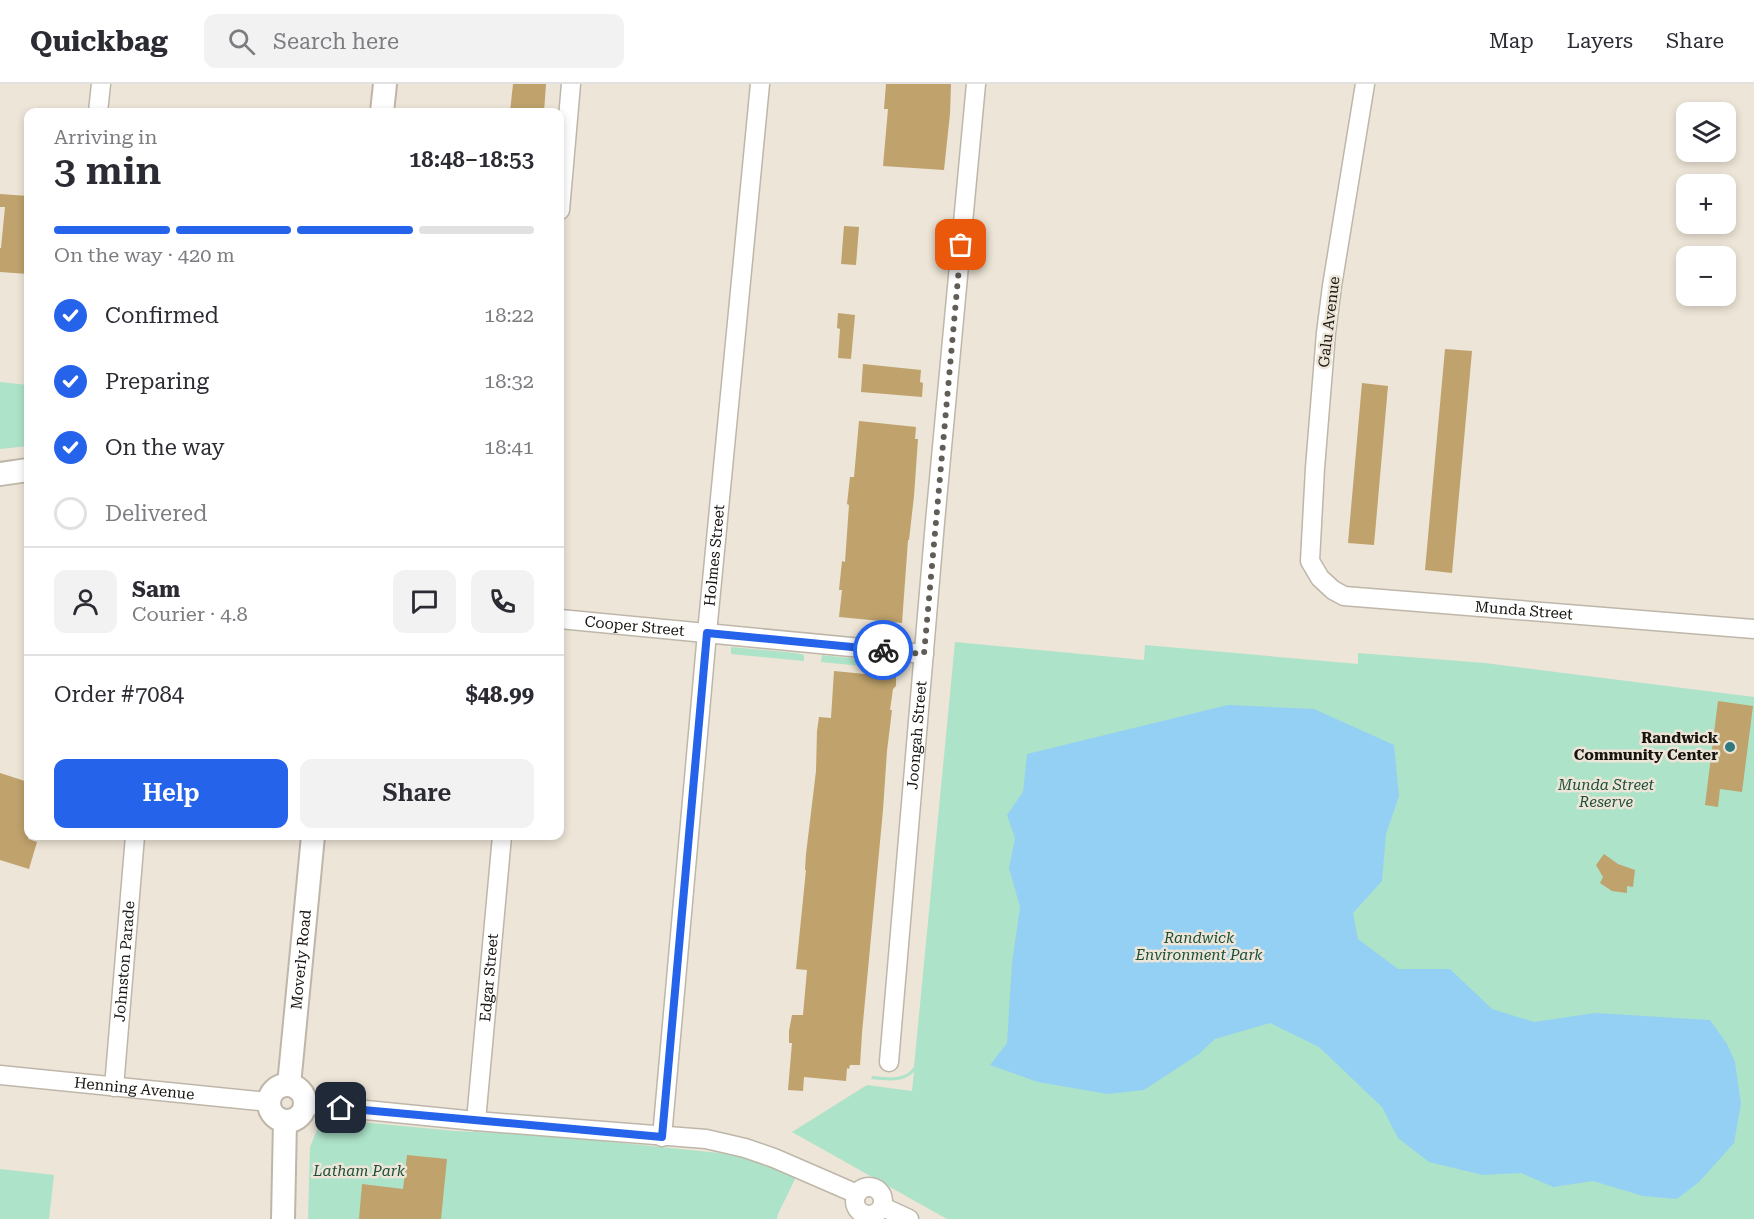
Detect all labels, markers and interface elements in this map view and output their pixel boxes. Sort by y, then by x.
search box [204,14,624,68]
text: Quickbag [30,25,168,58]
icon: search [225,25,258,58]
text: Search here [273,29,399,54]
text: Map [1489,29,1534,53]
text: Layers [1567,29,1633,53]
text: Share [1666,29,1724,53]
map controls [1676,102,1736,306]
button: layers [1676,102,1736,162]
text: Arriving in [54,125,157,149]
text: 18:48–18:53 [409,147,534,172]
text: 3 min [54,148,161,194]
button: + [1676,174,1736,234]
pin [935,219,986,270]
icon: bag [944,228,977,261]
text: On the way · 420 m [54,243,235,267]
button: − [1676,246,1736,306]
street label: Galu Avenue [1314,275,1344,369]
icon: check [54,299,87,332]
text: Confirmed [105,303,219,328]
text: 18:22 [484,303,534,327]
icon: check [54,365,87,398]
text: Preparing [105,369,209,394]
text: 18:32 [484,369,534,393]
icon: check [54,431,87,464]
text: On the way [105,435,225,460]
text: 18:41 [484,435,534,459]
text: Delivered [105,501,207,526]
street label: Holmes Street [701,503,728,607]
button: person [54,570,117,633]
button: chat [393,570,456,633]
button: phone [471,570,534,633]
text: Sam [132,577,180,602]
street label: Munda Street [1474,598,1574,623]
text: Courier · 4.8 [132,602,248,626]
street label: Cooper Street [584,612,686,640]
courier [853,620,913,680]
icon: bike [867,634,900,667]
street label: Joongah Street [903,680,930,790]
text: Order #7084 [54,682,184,707]
text: $48.99 [465,682,534,707]
place label: Randwick Community Center [1574,729,1719,764]
marker: Randwick Community Center [1723,740,1737,754]
button: Help [54,759,288,828]
button: Share [300,759,534,828]
park label: Munda Street Reserve [1557,776,1655,811]
street label: Johnston Parade [110,900,139,1023]
street label: Moverly Road [287,909,315,1010]
park label: Randwick Environment Park [1135,929,1263,964]
street label: Edgar Street [476,932,502,1023]
street label: Henning Avenue [73,1074,195,1103]
pin [315,1082,366,1133]
icon: home [324,1091,357,1124]
park label: Latham Park [312,1162,406,1180]

